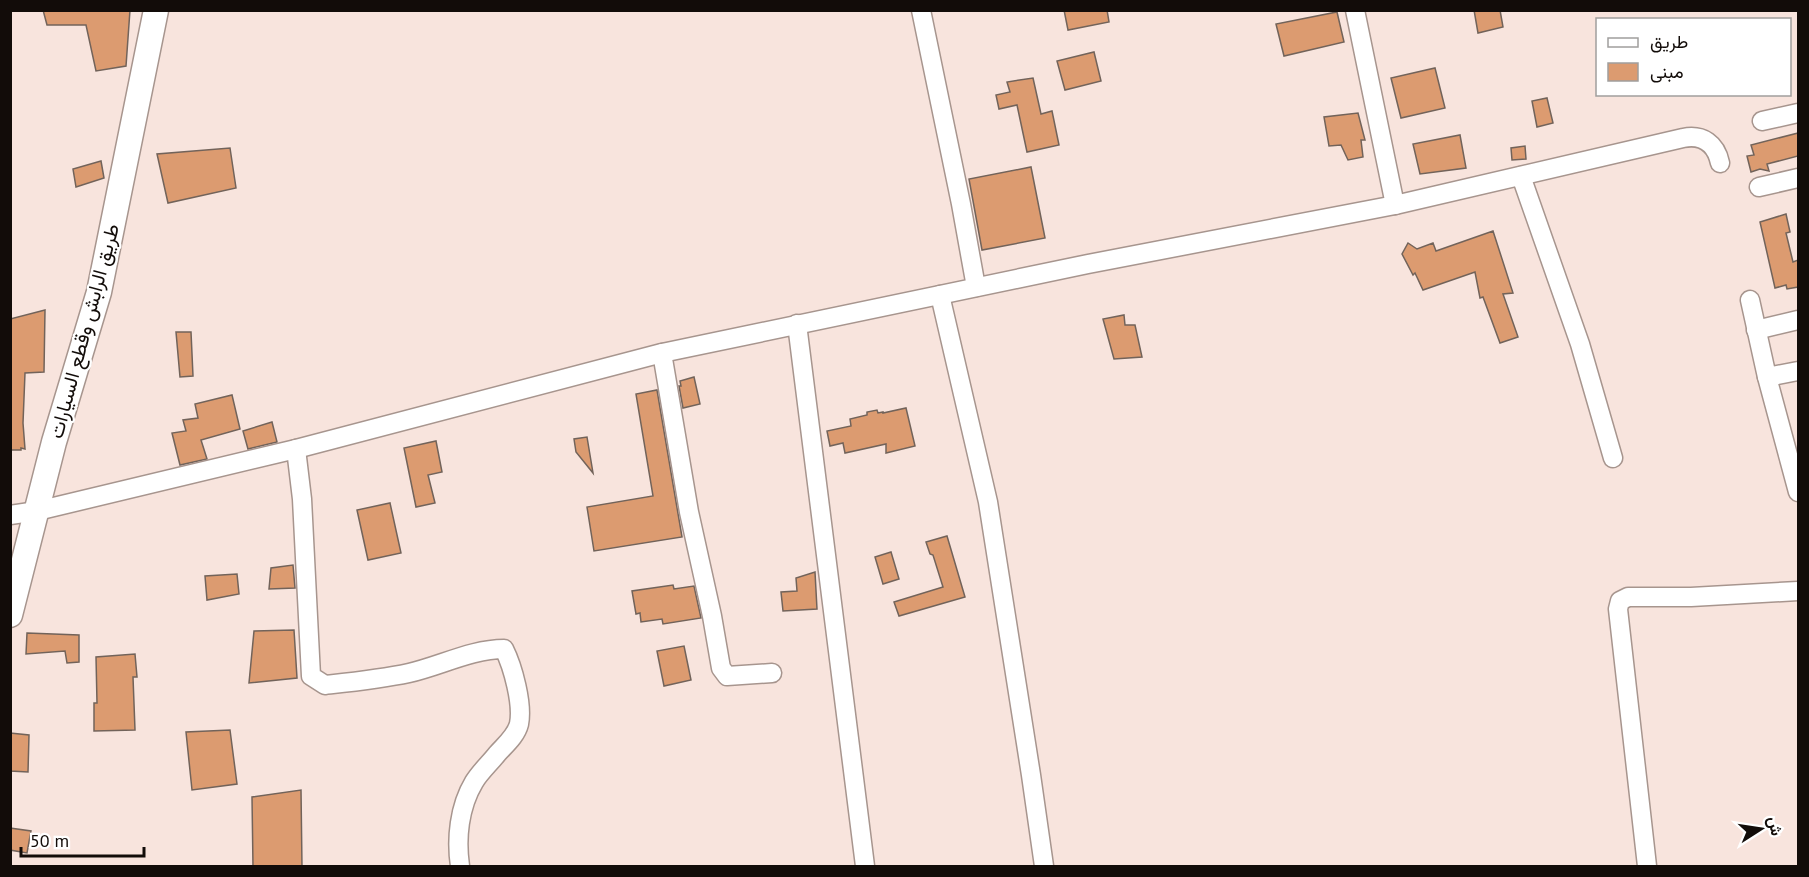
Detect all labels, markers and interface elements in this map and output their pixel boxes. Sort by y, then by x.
legend [1596,18,1791,96]
text: طريق [1650,30,1688,53]
text: مبنى [1650,60,1684,83]
street label: طريق الرابش وقطع السيارات [43,221,126,442]
north arrow [1731,799,1791,859]
text: ش [1764,814,1787,837]
scale bar [21,820,144,858]
text: 50 m [30,829,69,852]

